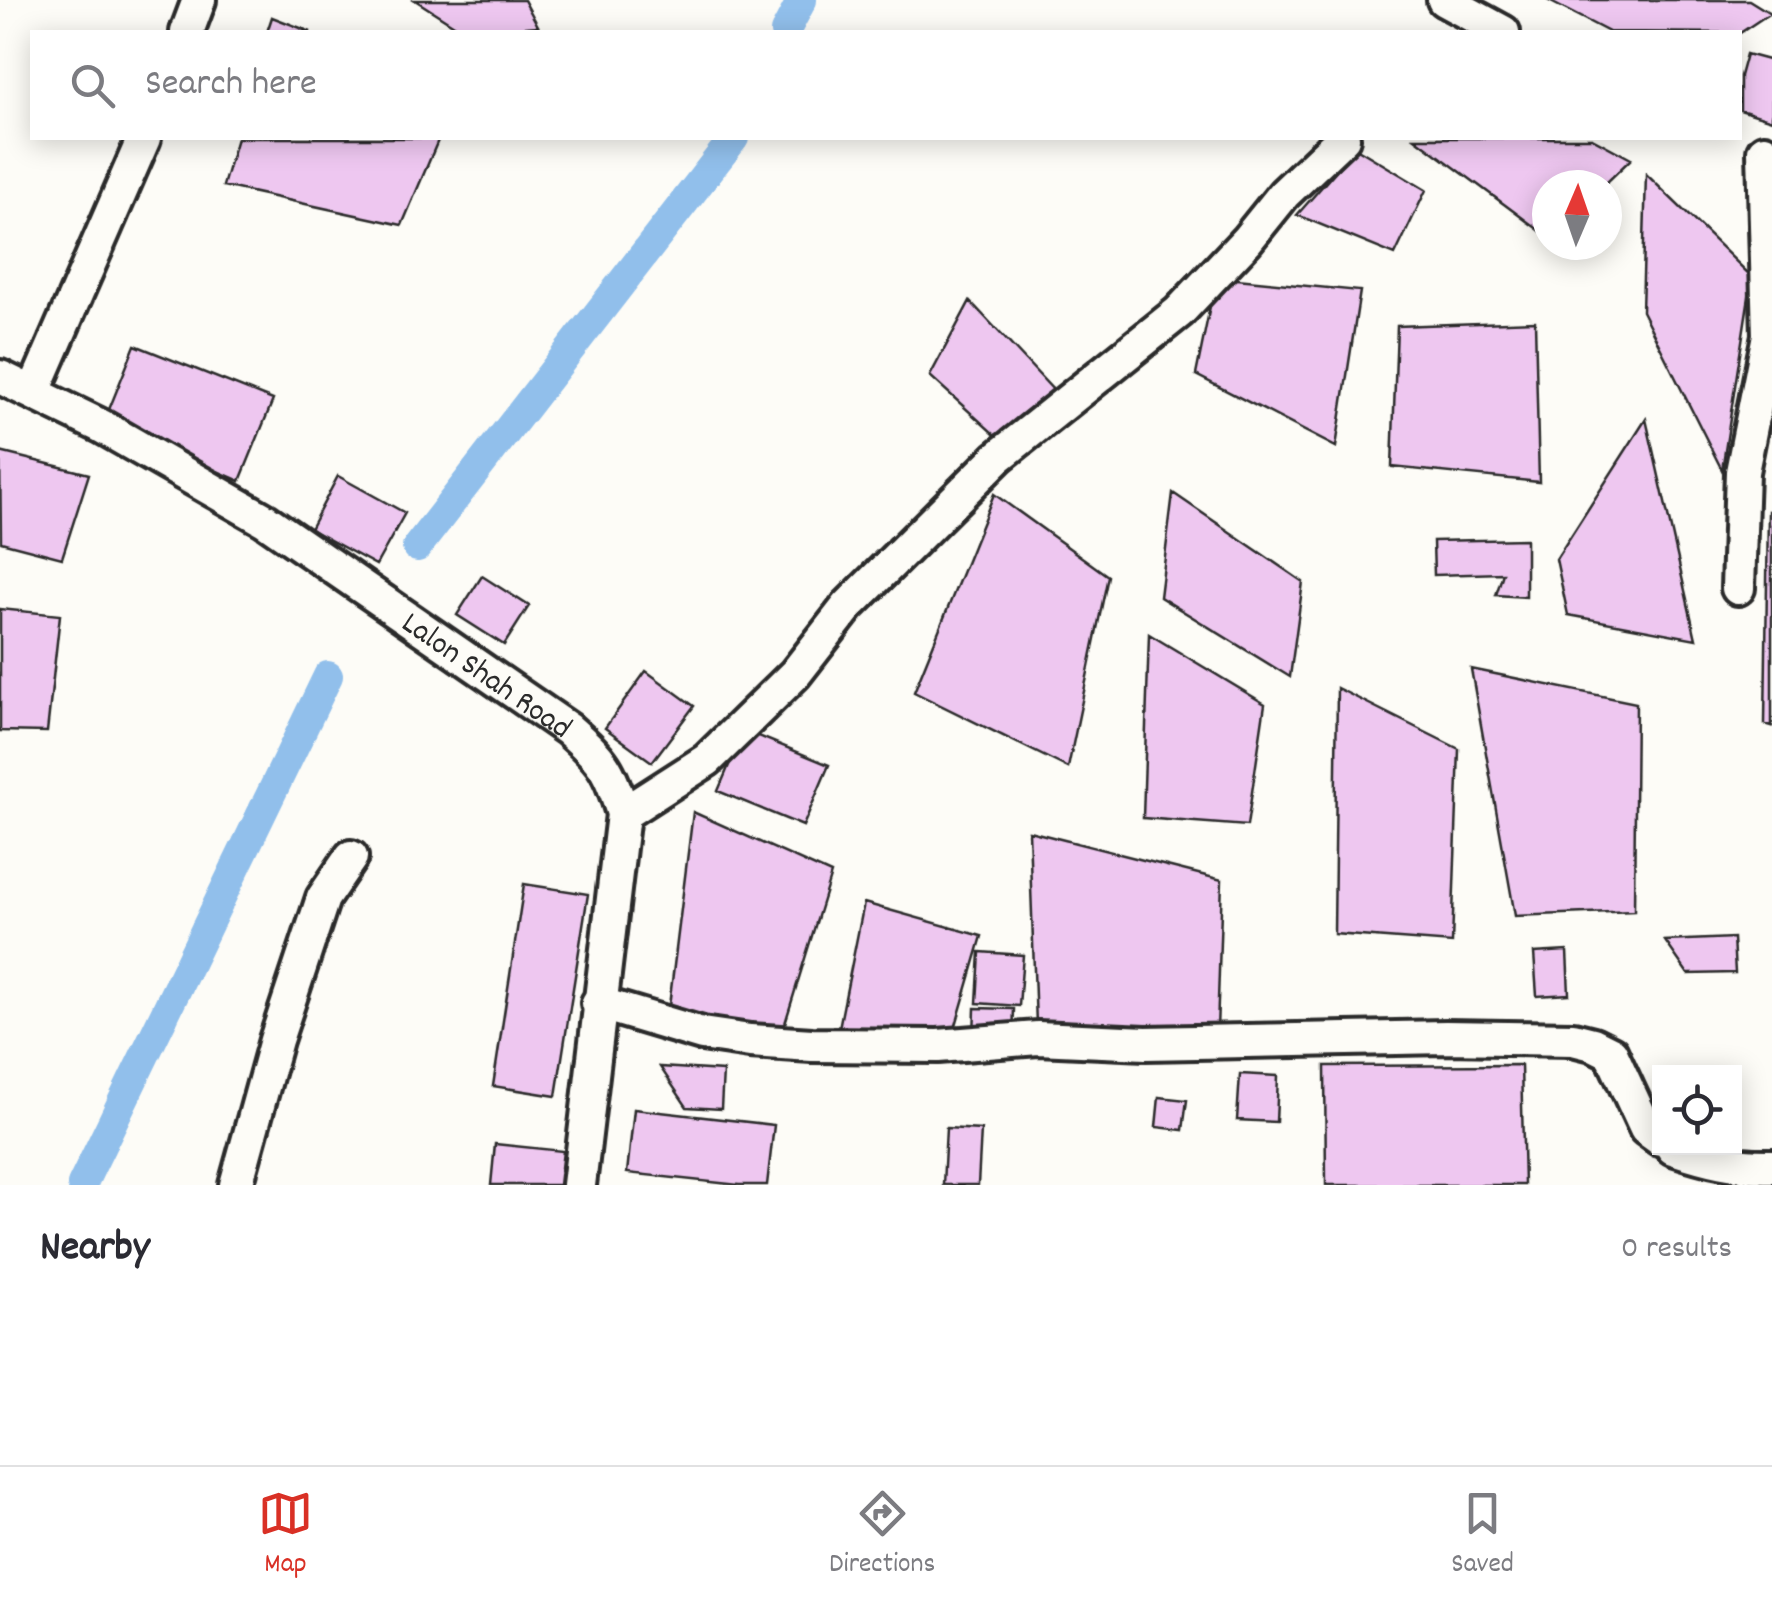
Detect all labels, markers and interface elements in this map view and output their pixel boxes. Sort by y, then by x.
search box [30,30,1742,140]
icon: search [65,58,120,113]
text: Search here [145,58,317,113]
north arrow [1532,170,1622,260]
street label: Lalon Shah Road [391,603,579,753]
map controls [1652,1065,1742,1155]
button: locate [1652,1065,1742,1155]
text: Nearby [40,1220,150,1280]
text: 0 results [1621,1227,1732,1273]
tab: Map [258,1486,313,1586]
tab: Directions [829,1486,935,1586]
tab: Saved [1451,1486,1514,1586]

